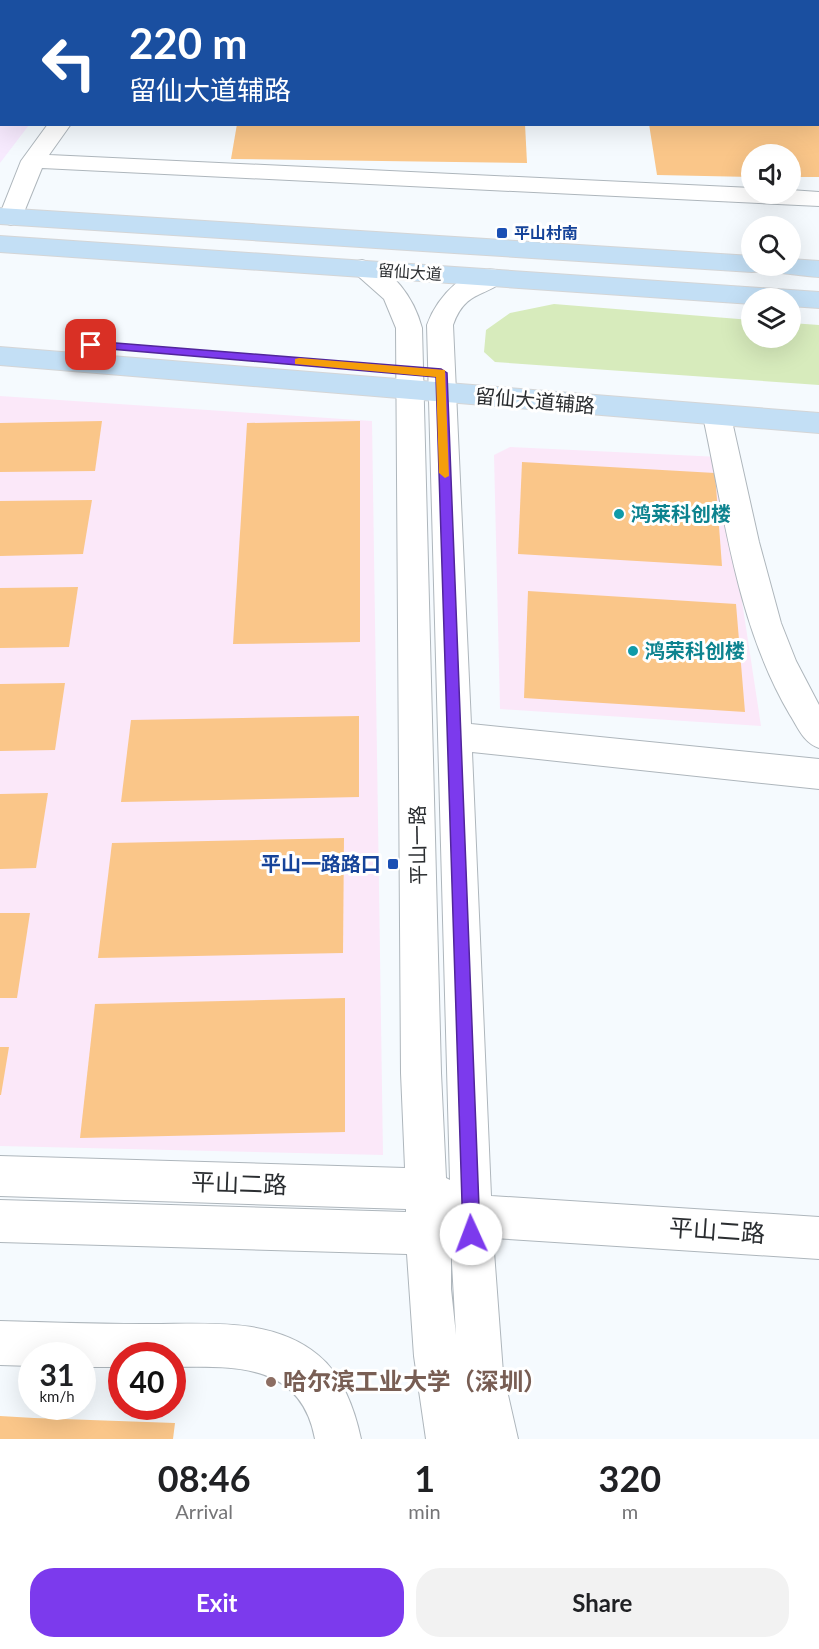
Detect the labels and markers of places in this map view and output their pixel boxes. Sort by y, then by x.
place label: 平山村南 [514,223,578,242]
marker: 平山村南 [495,226,509,240]
pin [65,319,116,370]
place label: 鸿莱科创楼 [631,501,731,525]
marker: 鸿莱科创楼 [612,507,626,521]
place label: 鸿荣科创楼 [645,638,745,662]
marker: 鸿荣科创楼 [626,644,640,658]
place label: 平山一路路口 [261,851,381,875]
marker: 平山一路路口 [386,857,400,871]
place label: 哈尔滨工业大学（深圳） [283,1366,547,1395]
marker: 哈尔滨工业大学（深圳） [264,1375,278,1389]

